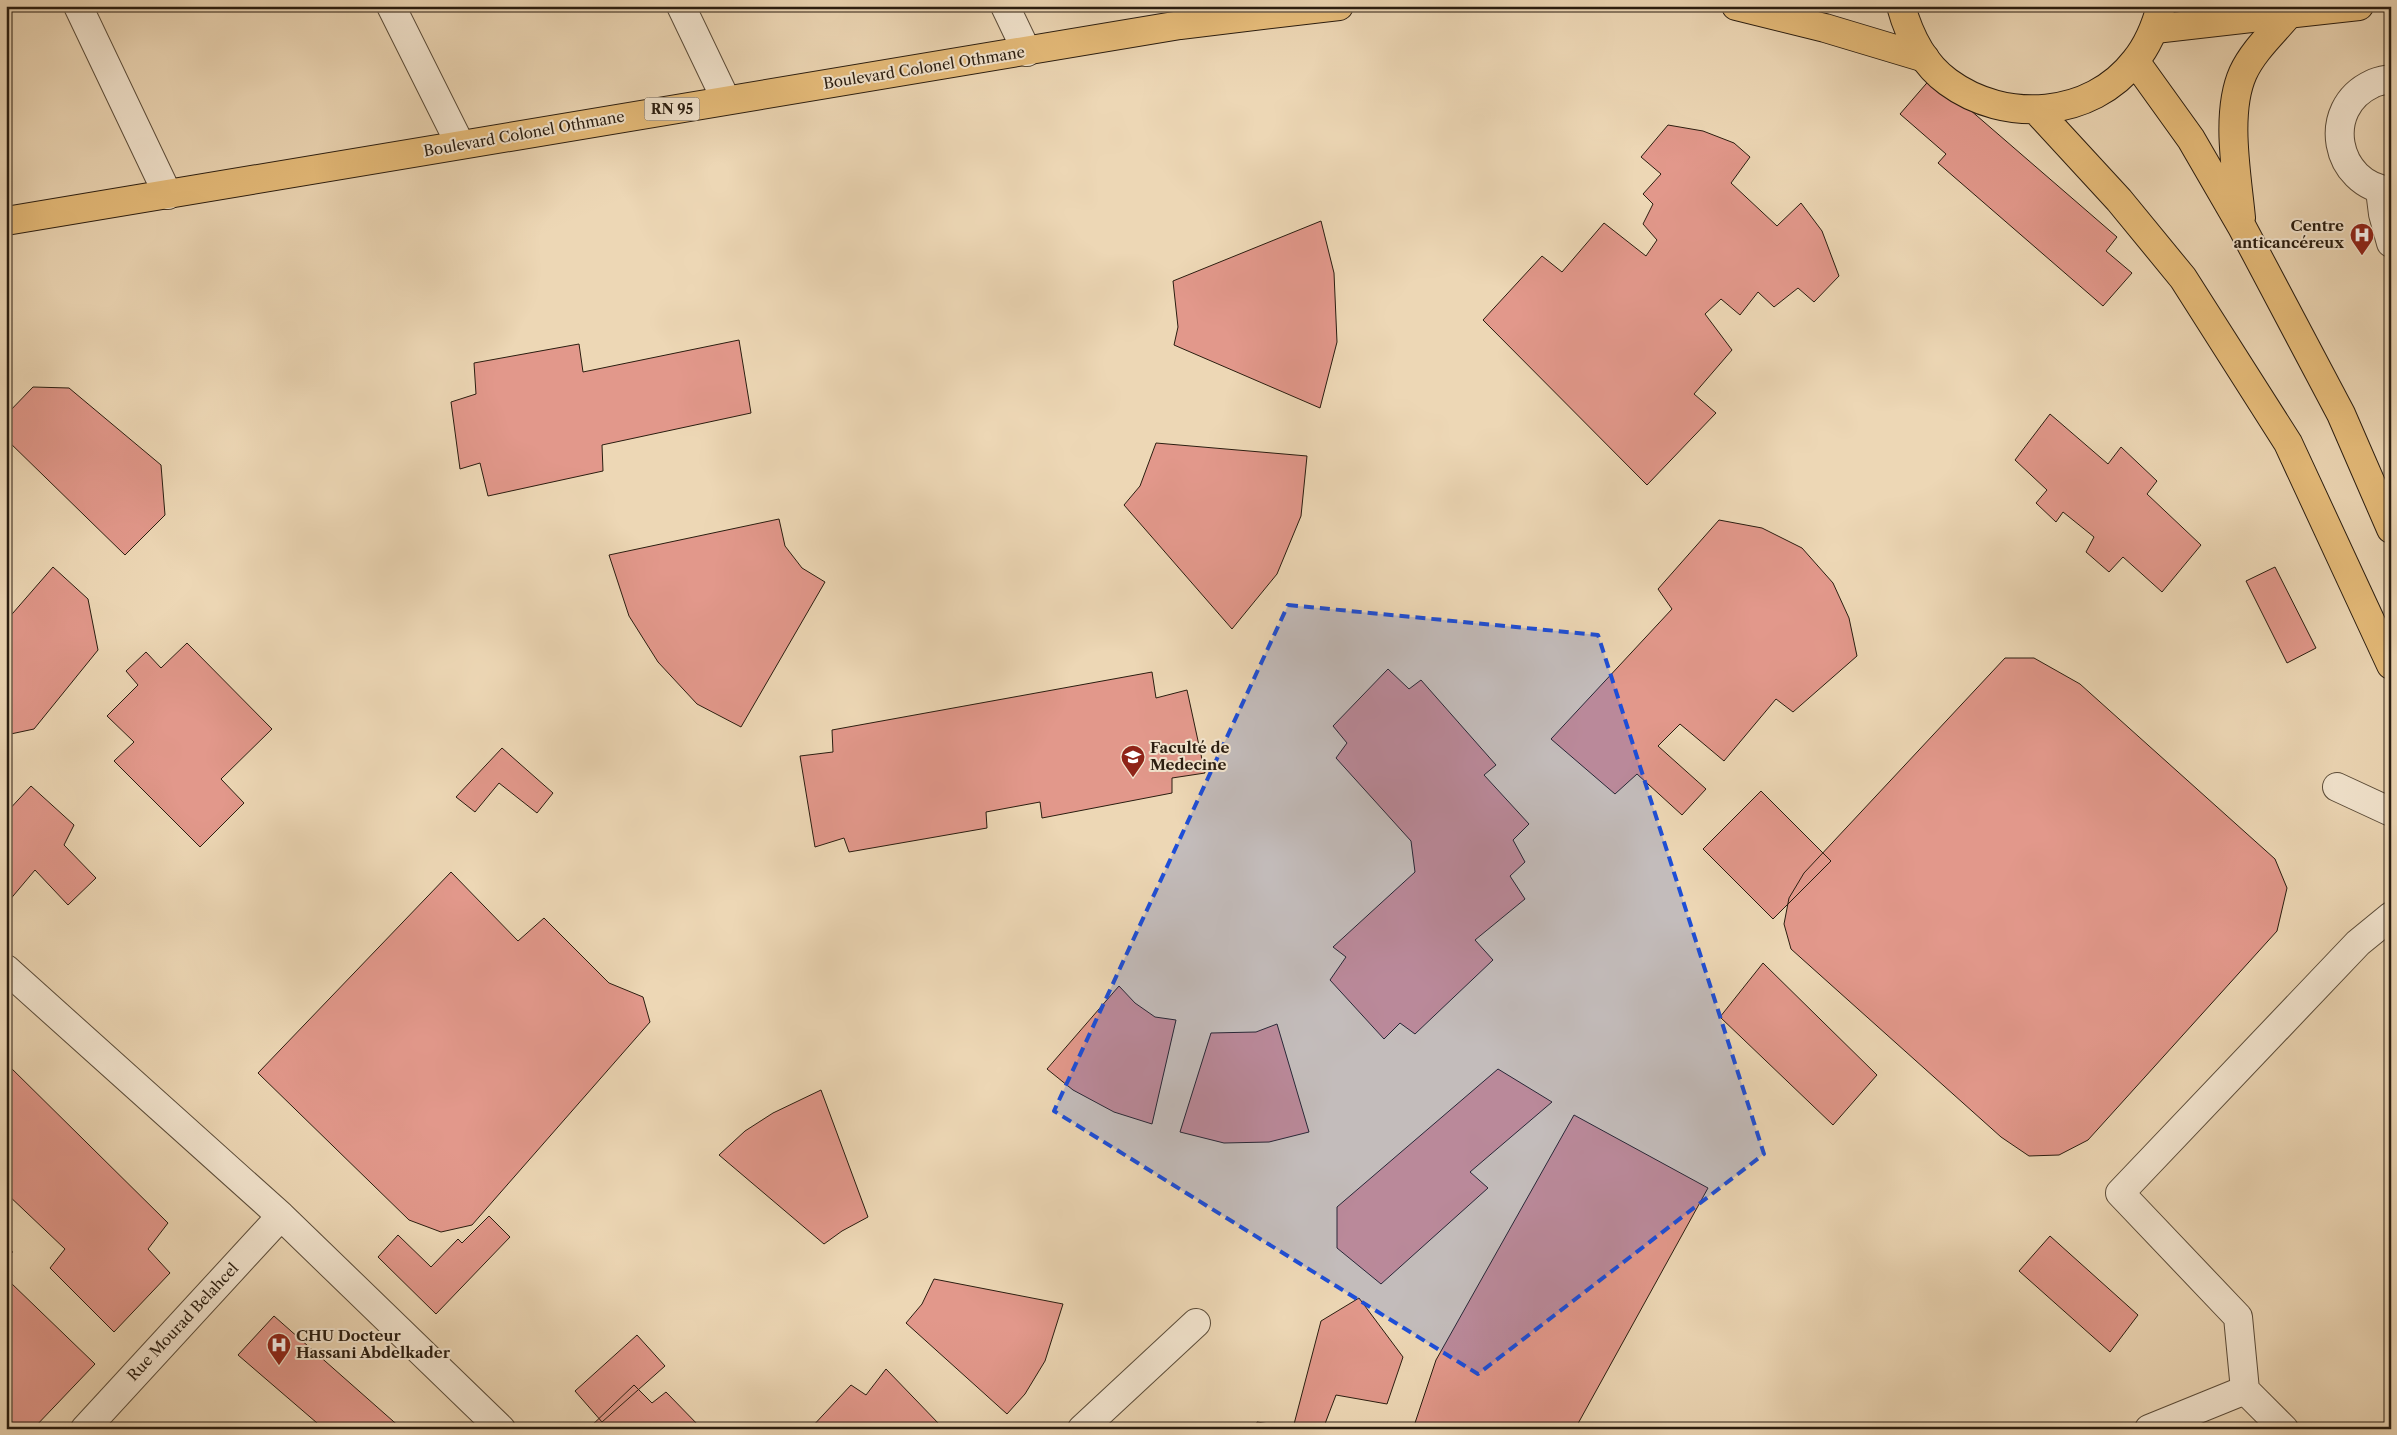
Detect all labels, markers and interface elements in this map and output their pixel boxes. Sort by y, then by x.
street label: Boulevard Colonel Othmane [822,42,1026,93]
road number: RN 95 [644,98,700,120]
street label: Boulevard Colonel Othmane [422,106,626,161]
place label: Centre anticancéreux [2233,216,2344,252]
hospital icon: Centre anticancéreux [2349,222,2375,256]
place label: Faculté de Medecine [1150,738,1229,774]
school or university icon: Faculté de Medecine [1120,744,1146,778]
street label: Rue Mourad Belahcel [123,1258,243,1385]
place label: CHU Docteur Hassani Abdelkader [296,1326,451,1362]
hospital icon: CHU Docteur Hassani Abdelkader [266,1332,292,1366]

